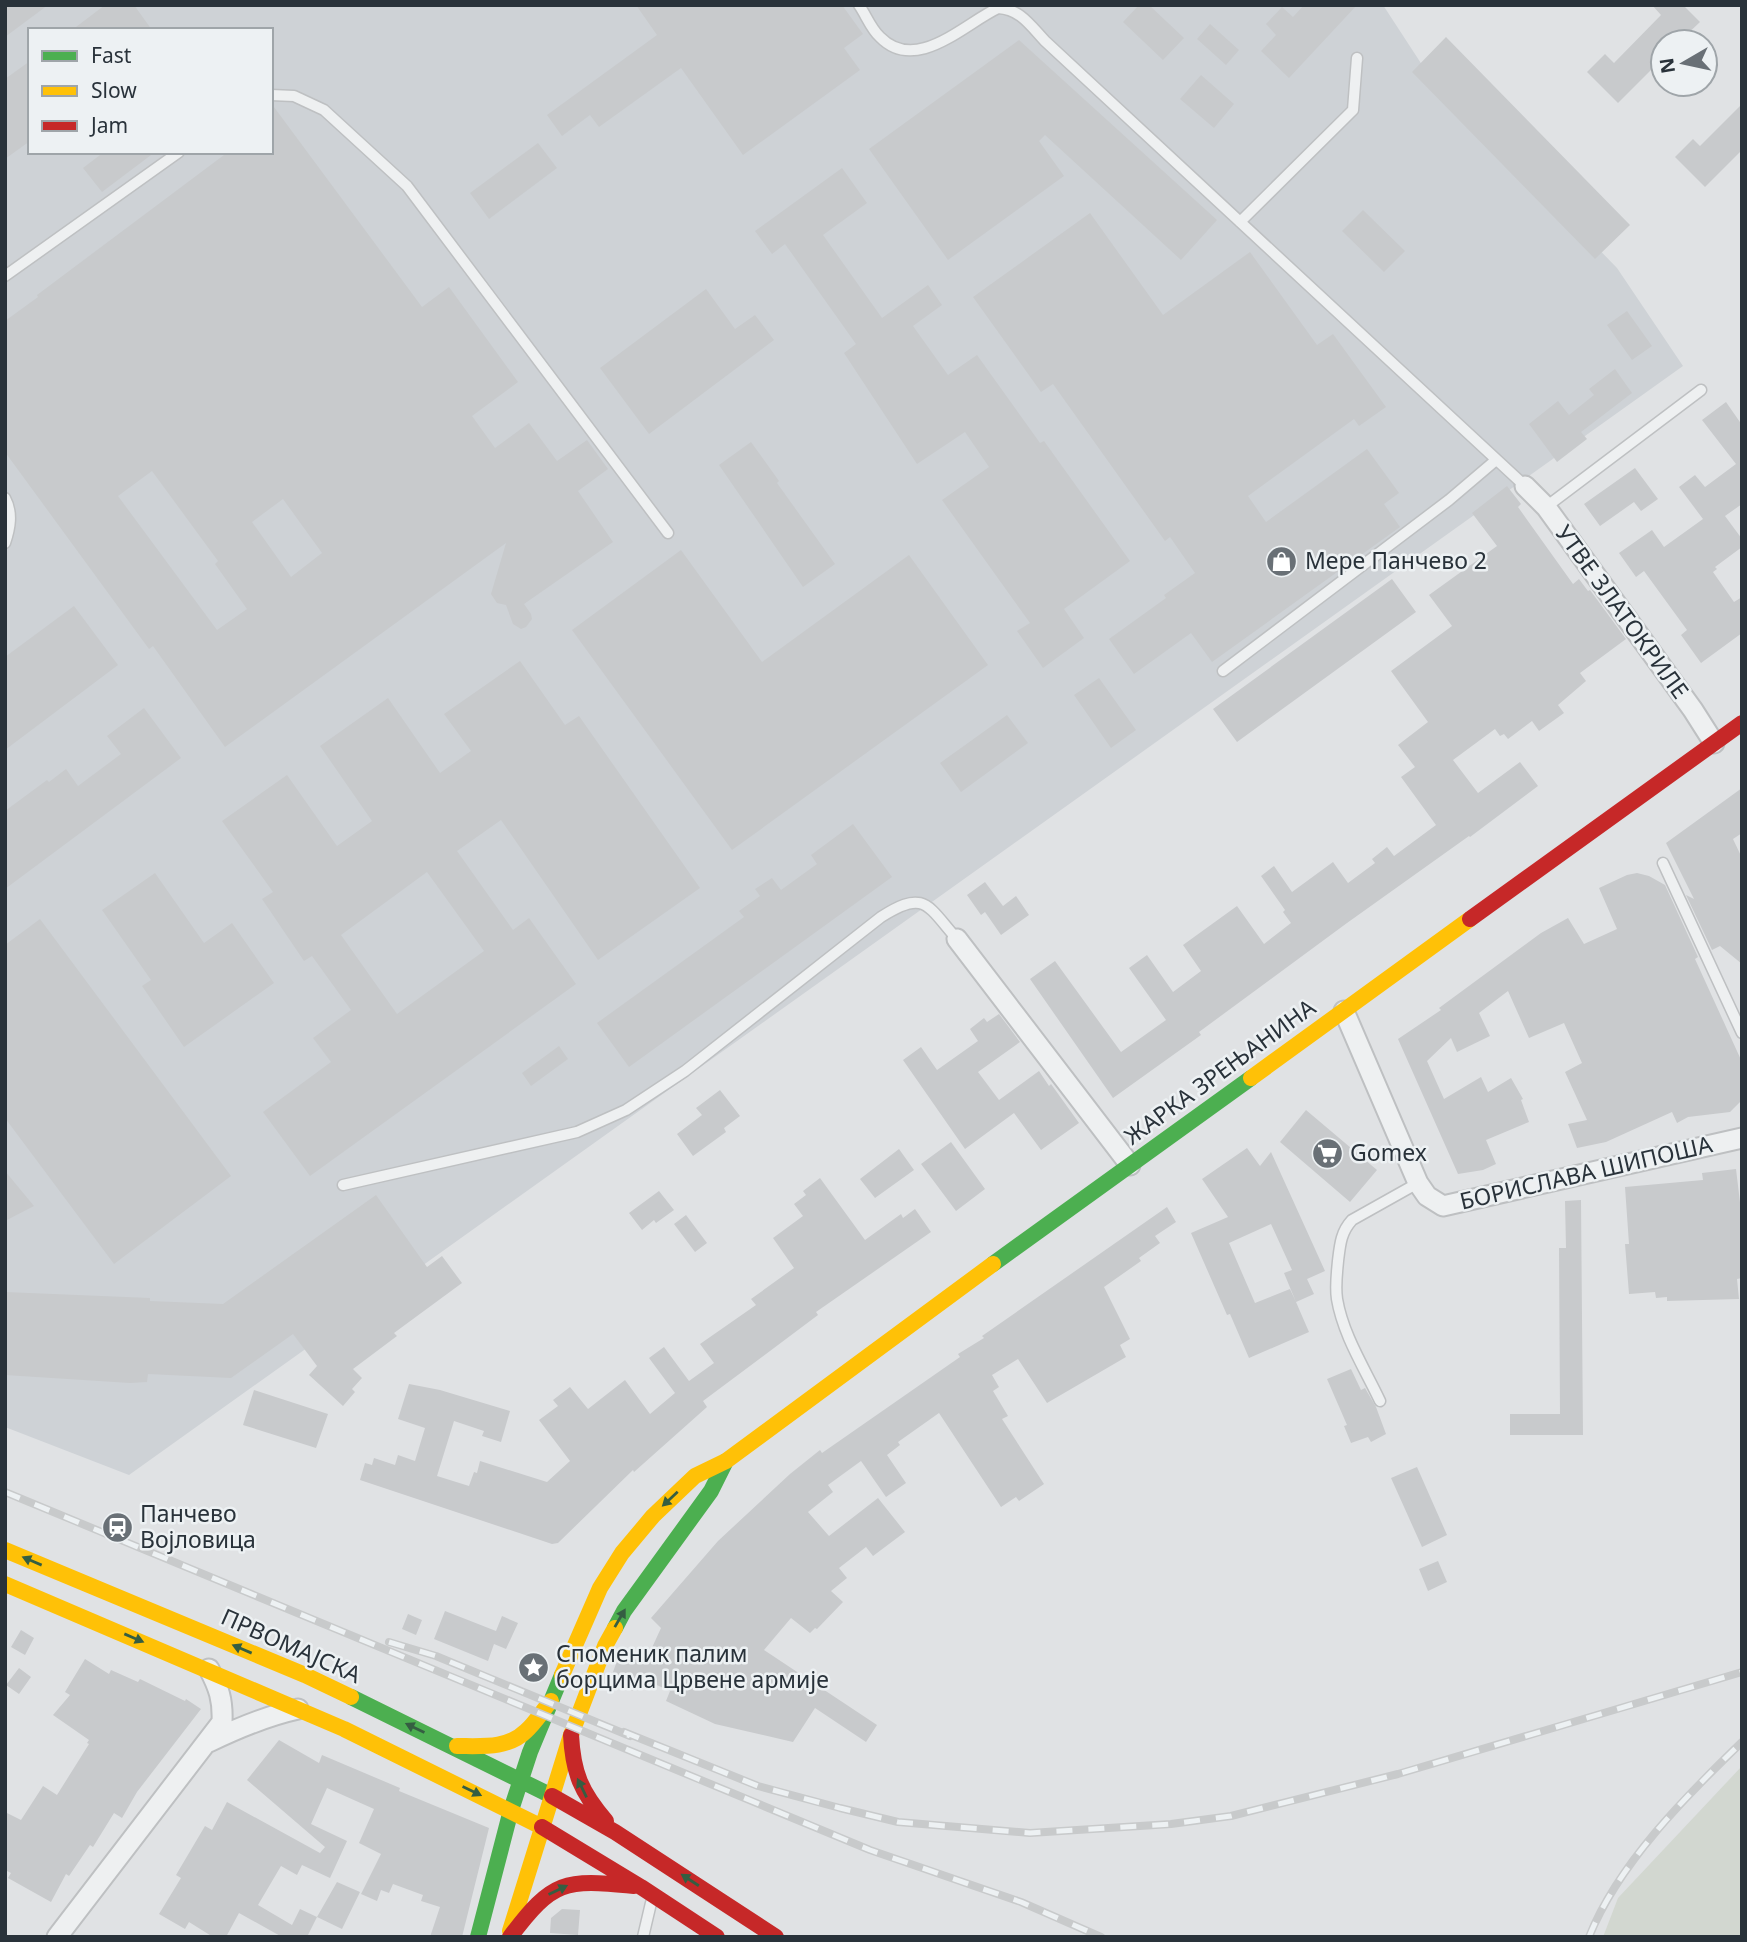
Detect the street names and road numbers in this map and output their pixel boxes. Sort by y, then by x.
street label: УТВЕ ЗЛАТОКРИЛЕ [1549,518,1697,705]
street label: ЖАРКА ЗРЕЊАНИНА [1117,991,1322,1151]
street label: БОРИСЛАВА ШИПОША [1456,1127,1715,1217]
street label: ПРВОМАЈСКА [216,1600,367,1690]

